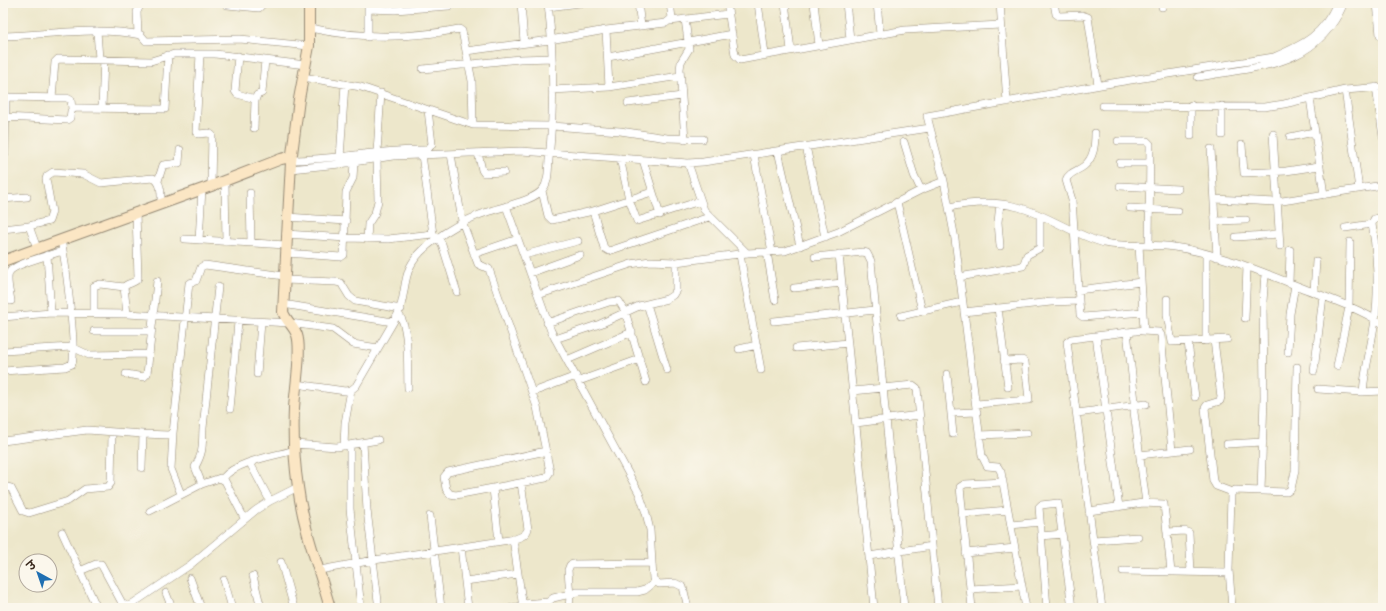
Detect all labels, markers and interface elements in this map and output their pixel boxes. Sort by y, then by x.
north arrow [18,553,58,593]
text: उ [24,557,40,574]

